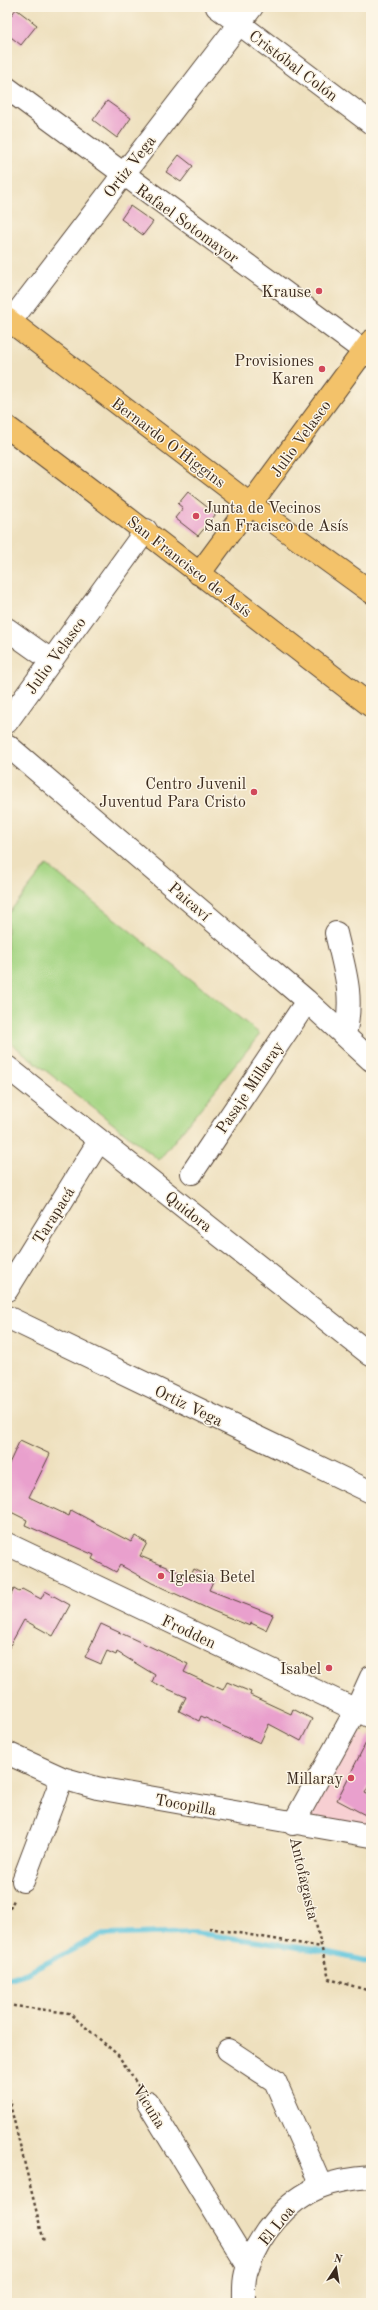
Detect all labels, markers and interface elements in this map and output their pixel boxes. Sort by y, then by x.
street label: Cristóbal Colón [245,28,340,105]
street label: Ortiz Vega [102,133,160,201]
street label: Rafael Sotomayor [133,182,241,267]
place label: Krause [262,285,311,301]
marker: Krause [314,286,324,296]
place label: Provisiones Karen [234,354,314,388]
marker: Provisiones Karen [317,364,327,374]
street label: Bernardo O'Higgins [108,396,228,492]
street label: Julio Velasco [269,398,335,480]
place label: Junta de Vecinos San Fracisco de Asís [204,501,349,535]
marker: Junta de Vecinos San Fracisco de Asís [191,511,201,521]
street label: San Francisco de Asís [124,514,254,621]
street label: Julio Velasco [24,615,90,697]
place label: Centro Juvenil Juventud Para Cristo [99,777,246,811]
marker: Centro Juvenil Juventud Para Cristo [249,787,259,797]
street label: Paicaví [165,880,213,925]
street label: Pasaje Millaray [214,1039,287,1137]
street label: Tarapacá [31,1185,78,1247]
street label: Quidora [161,1189,214,1236]
street label: Ortiz Vega [151,1383,225,1430]
place label: Iglesia Betel [169,1570,255,1586]
marker: Iglesia Betel [156,1571,166,1581]
street label: Frodden [158,1613,218,1652]
place label: Isabel [280,1662,321,1678]
marker: Isabel [324,1663,334,1673]
place label: Millaray [286,1772,344,1788]
marker: Millaray [346,1773,356,1783]
street label: Tocopilla [154,1793,218,1819]
street label: Antofagasta [286,1835,320,1922]
street label: Vicuña [129,2082,168,2132]
street label: El Loa [257,2203,298,2249]
north arrow [316,2248,356,2288]
text: N [333,2253,344,2266]

